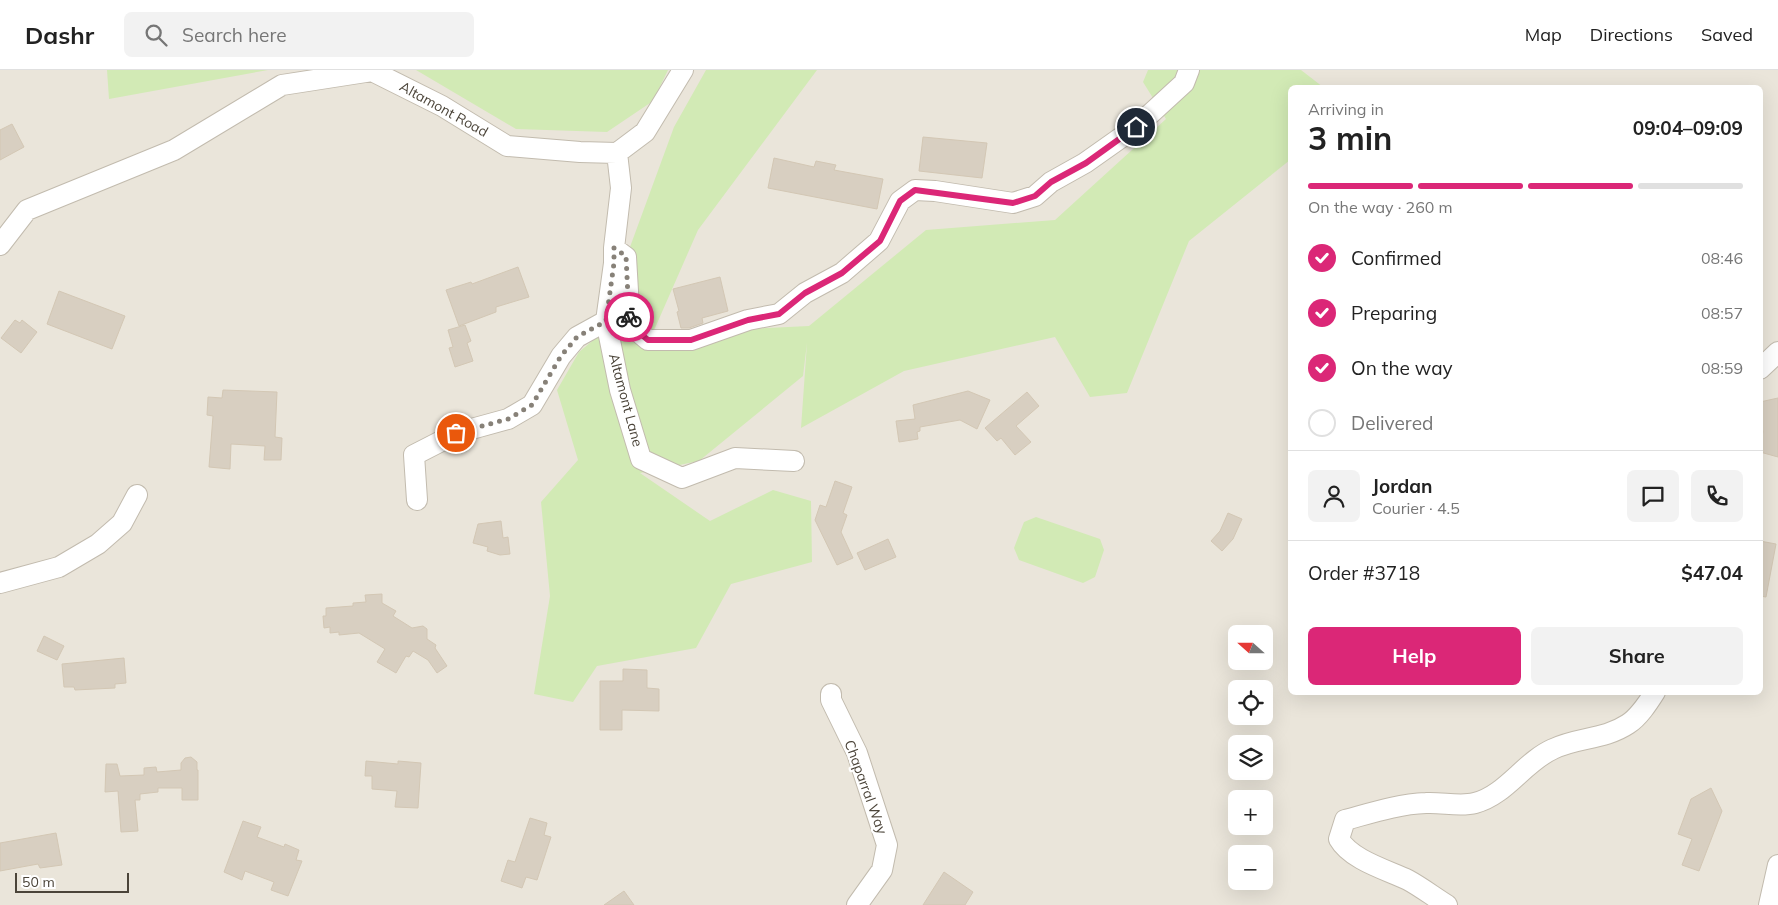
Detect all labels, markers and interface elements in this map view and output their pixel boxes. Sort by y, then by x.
search box [124,12,474,57]
text: Dashr [25,20,94,50]
icon: search [142,21,170,49]
text: Search here [182,23,287,47]
text: Map [1525,23,1562,46]
text: Directions [1590,23,1673,46]
text: Saved [1701,23,1753,46]
street label: Altamont Road [397,77,491,141]
text: Arriving in [1308,99,1384,119]
pin [1115,106,1157,148]
icon: home [1122,113,1150,141]
text: 09:04–09:09 [1633,116,1743,140]
text: 3 min [1308,118,1392,158]
text: On the way · 260 m [1308,197,1453,217]
icon: check [1308,244,1336,272]
text: Confirmed [1351,246,1442,270]
text: 08:46 [1701,248,1743,268]
courier [604,292,654,342]
icon: check [1308,299,1336,327]
text: Preparing [1351,301,1437,325]
icon: bike [615,303,643,331]
text: 08:57 [1701,303,1743,323]
street label: Altamont Lane [605,351,647,449]
icon: check [1308,354,1336,382]
text: On the way [1351,356,1453,380]
text: 08:59 [1701,358,1743,378]
text: Delivered [1351,411,1433,435]
pin [435,412,477,454]
icon: bag [442,419,470,447]
button: person [1308,470,1360,522]
button: chat [1627,470,1679,522]
button: phone [1691,470,1743,522]
text: Jordan [1372,474,1432,498]
text: Courier · 4.5 [1372,498,1460,518]
text: Order #3718 [1308,561,1420,585]
text: $47.04 [1681,561,1743,585]
north arrow [1228,625,1272,670]
map controls [1228,625,1273,890]
button: Help [1308,627,1521,685]
button: Share [1531,627,1743,685]
button: locate [1228,680,1273,725]
button: layers [1228,735,1273,780]
street label: Chaparral Way [841,737,892,837]
button: + [1228,790,1273,835]
button: − [1228,845,1273,890]
scale bar [15,870,129,893]
text: 50 m [22,873,55,891]

